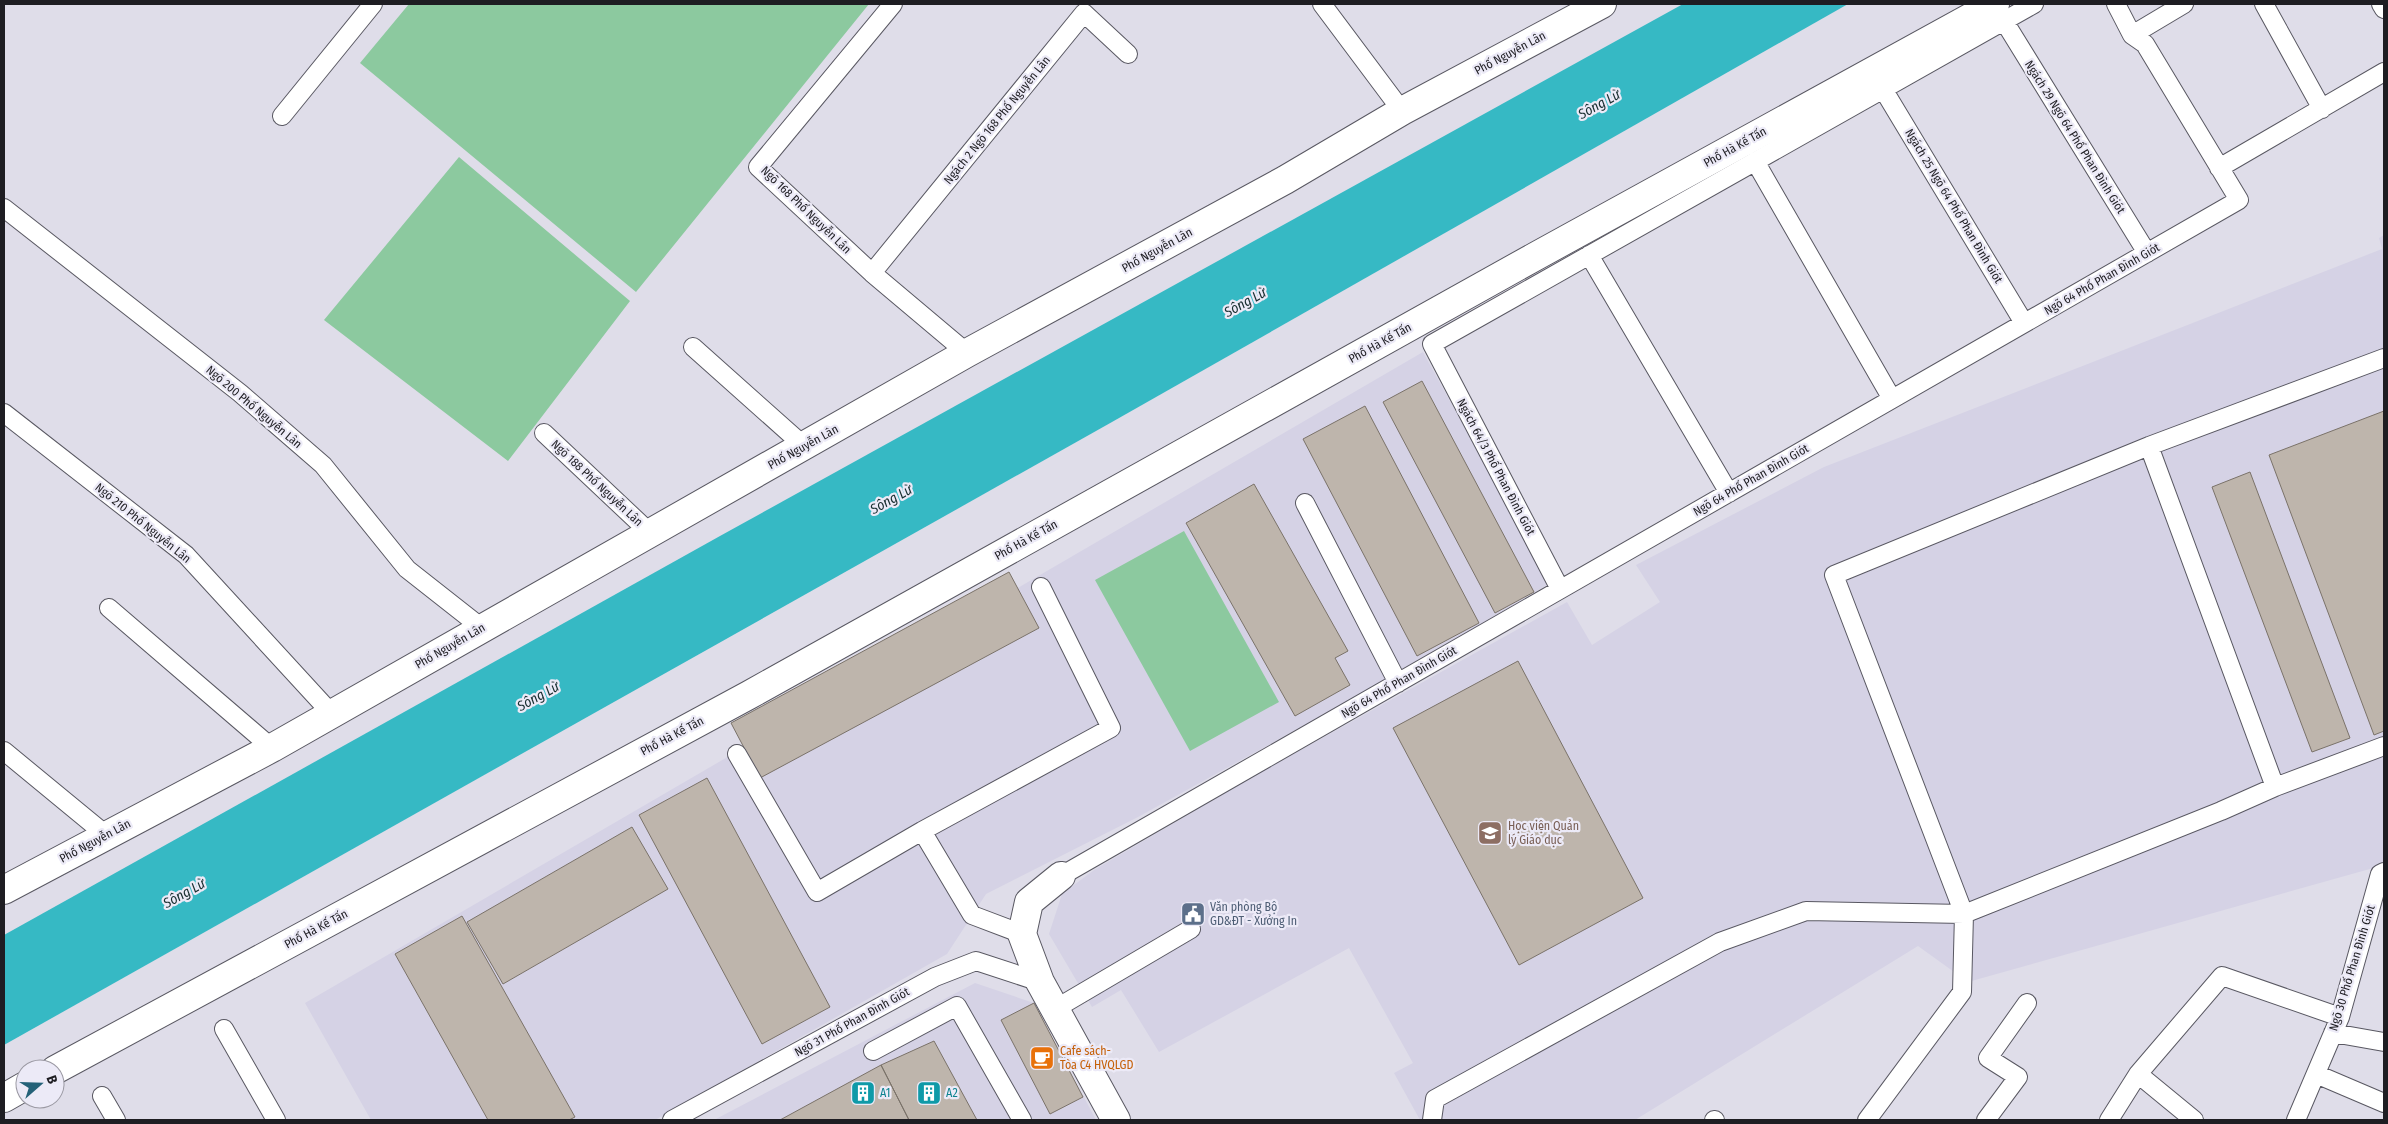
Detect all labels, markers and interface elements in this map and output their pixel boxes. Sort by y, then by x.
street label: Phố Nguyễn Lân [1472,28,1548,78]
street label: Ngách 2 Ngõ 168 Phố Nguyễn Lân [940,53,1053,187]
street label: Ngách 29 Ngõ 64 Phố Phan Đình Giót [2022,57,2129,216]
water label: Sông Lừ [1574,85,1624,123]
street label: Phố Hà Kế Tấn [1701,123,1769,170]
street label: Ngách 25 Ngõ 64 Phố Phan Đình Giót [1902,126,2007,286]
street label: Ngõ 168 Phố Nguyễn Lân [758,163,855,257]
street label: Phố Nguyễn Lân [1119,224,1195,275]
street label: Ngõ 64 Phố Phan Đình Giót [2041,239,2162,318]
water label: Sông Lừ [1220,283,1270,321]
street label: Phố Hà Kế Tấn [1346,319,1414,366]
street label: Ngõ 200 Phố Nguyễn Lân [203,362,305,451]
street label: Ngách 64/3 Phố Phan Đình Giót [1454,396,1539,538]
street label: Phố Nguyễn Lân [765,421,841,472]
street label: Ngõ 188 Phố Nguyễn Lân [548,436,646,529]
street label: Ngõ 64 Phố Phan Đình Giót [1690,440,1811,519]
street label: Ngõ 210 Phố Nguyễn Lân [92,479,194,566]
water label: Sông Lừ [866,480,916,518]
street label: Phố Hà Kế Tấn [992,516,1060,563]
street label: Phố Nguyễn Lân [412,619,487,672]
street label: Ngõ 64 Phố Phan Đình Giót [1338,642,1459,721]
water label: Sông Lừ [513,677,563,715]
street label: Phố Hà Kế Tấn [638,713,706,759]
street label: Phố Nguyễn Lân [57,816,133,866]
place label: Học viện Quản lý Giáo dục [1508,819,1579,847]
school or university icon: Học viện Quản lý Giáo dục [1477,820,1503,846]
water label: Sông Lừ [159,874,209,912]
place label: Văn phòng Bộ GD&ĐT - Xưởng In [1210,900,1297,928]
public building icon: Văn phòng Bộ GD&ĐT - Xưởng In [1180,901,1206,927]
street label: Ngõ 30 Phố Phan Đình Giót [2325,903,2378,1033]
street label: Phố Hà Kế Tấn [282,906,350,952]
street label: Ngõ 31 Phố Phan Đình Giót [792,984,912,1059]
place label: Cafe sách- Tòa C4 HVQLGD [1060,1044,1133,1072]
cafe icon: Cafe sách- Tòa C4 HVQLGD [1029,1045,1055,1071]
north arrow [15,1059,65,1109]
text: B [42,1073,61,1086]
building icon: A1 [850,1080,876,1106]
building icon: A2 [916,1080,942,1106]
place label: A1 [880,1086,890,1100]
place label: A2 [946,1086,958,1100]

